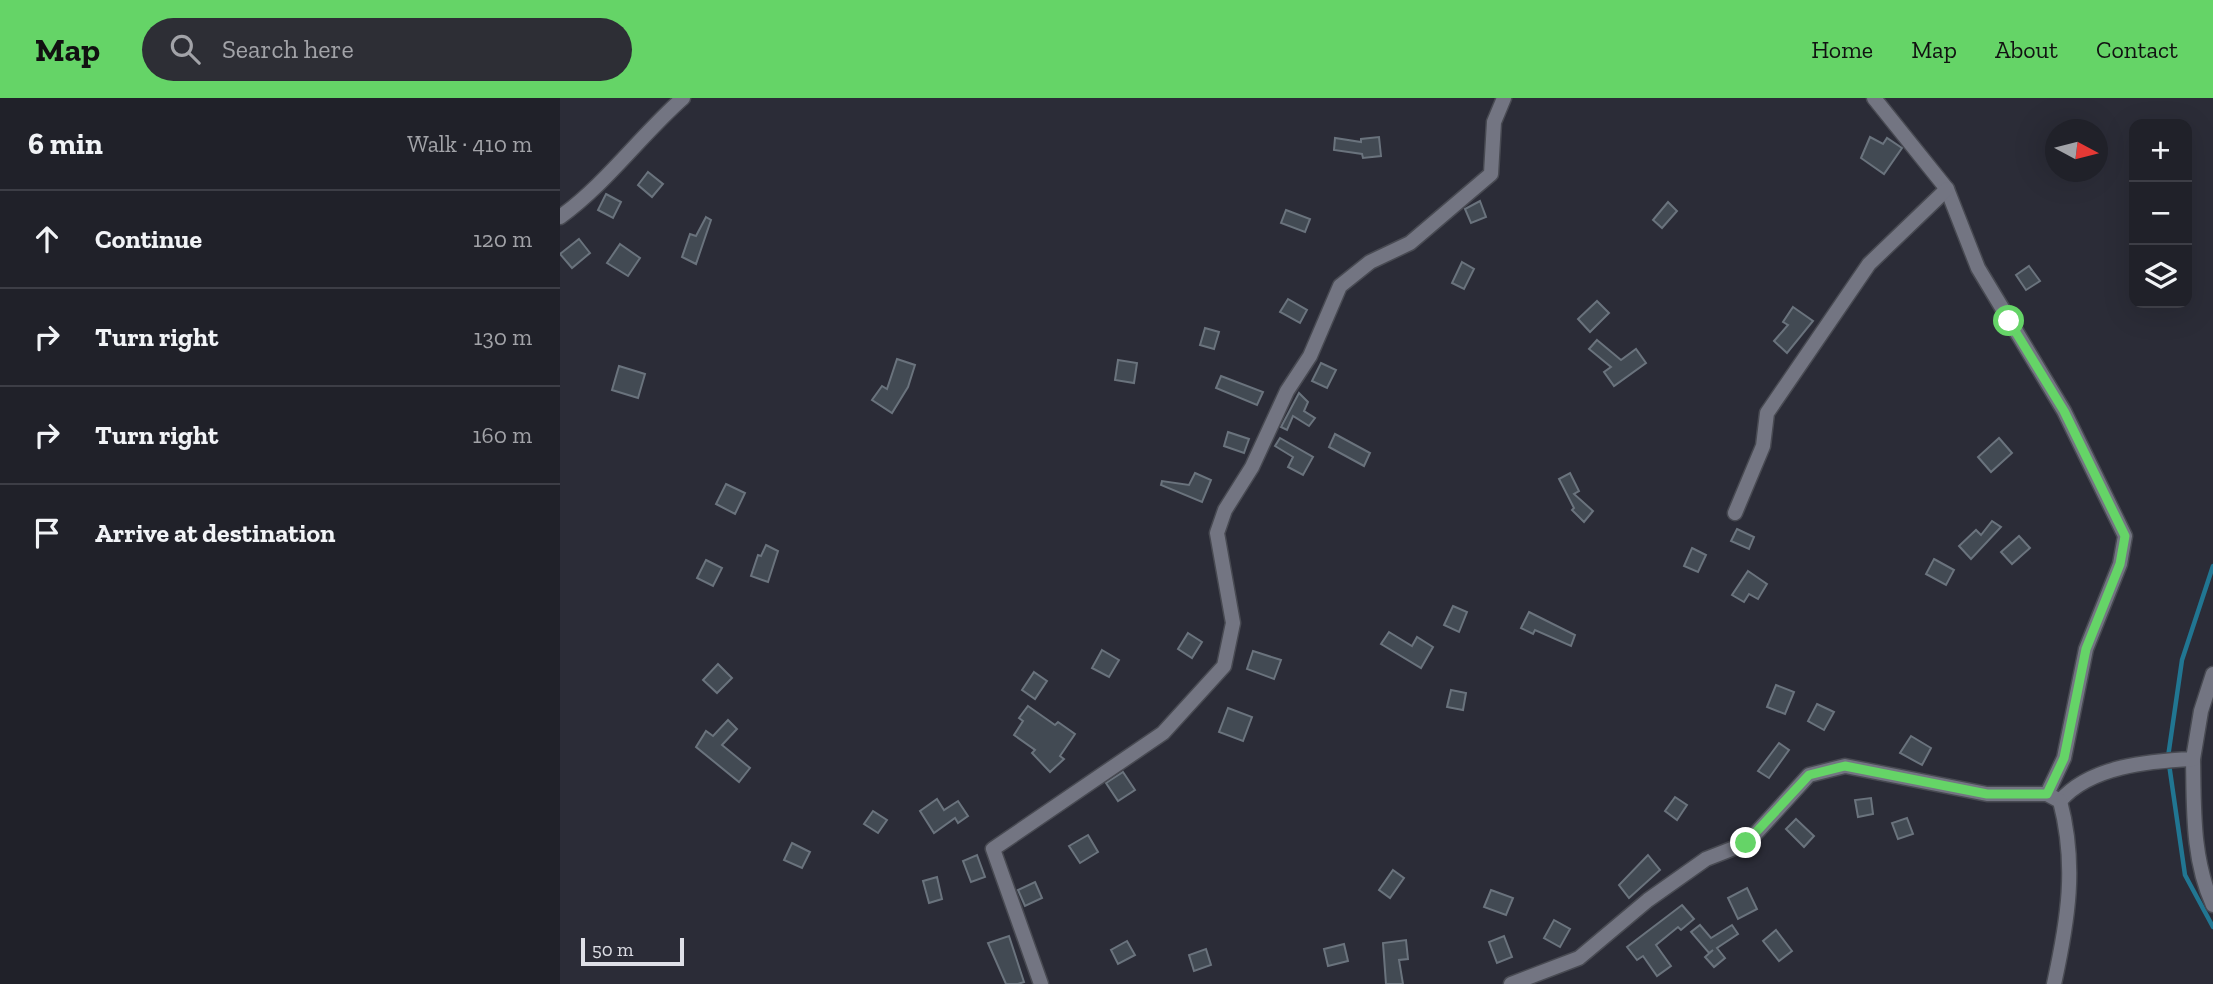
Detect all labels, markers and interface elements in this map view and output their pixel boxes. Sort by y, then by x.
search box [142,18,632,81]
text: Map [35,30,100,69]
icon: search [166,30,204,68]
text: Search here [222,33,354,65]
text: Home [1811,35,1873,64]
text: Map [1911,35,1957,64]
text: About [1995,35,2058,64]
text: Contact [2096,35,2178,64]
north arrow [2045,119,2108,182]
map controls [2129,119,2192,308]
button: + [2129,119,2192,182]
text: 6 min [28,126,103,162]
text: Walk · 410 m [407,130,532,158]
button: − [2129,182,2192,245]
icon: ahead [28,220,66,258]
text: Continue [95,223,202,255]
text: 120 m [473,225,532,253]
button: layers [2129,245,2192,308]
route start [1993,305,2024,336]
icon: right [28,318,66,356]
text: Turn right [95,321,218,353]
text: 130 m [474,323,532,351]
icon: right [28,416,66,454]
text: Turn right [95,419,218,451]
text: 160 m [473,421,532,449]
icon: arrive [28,514,66,552]
text: Arrive at destination [95,517,335,549]
route end [1730,827,1761,858]
scale bar [581,935,684,967]
text: 50 m [592,938,633,961]

